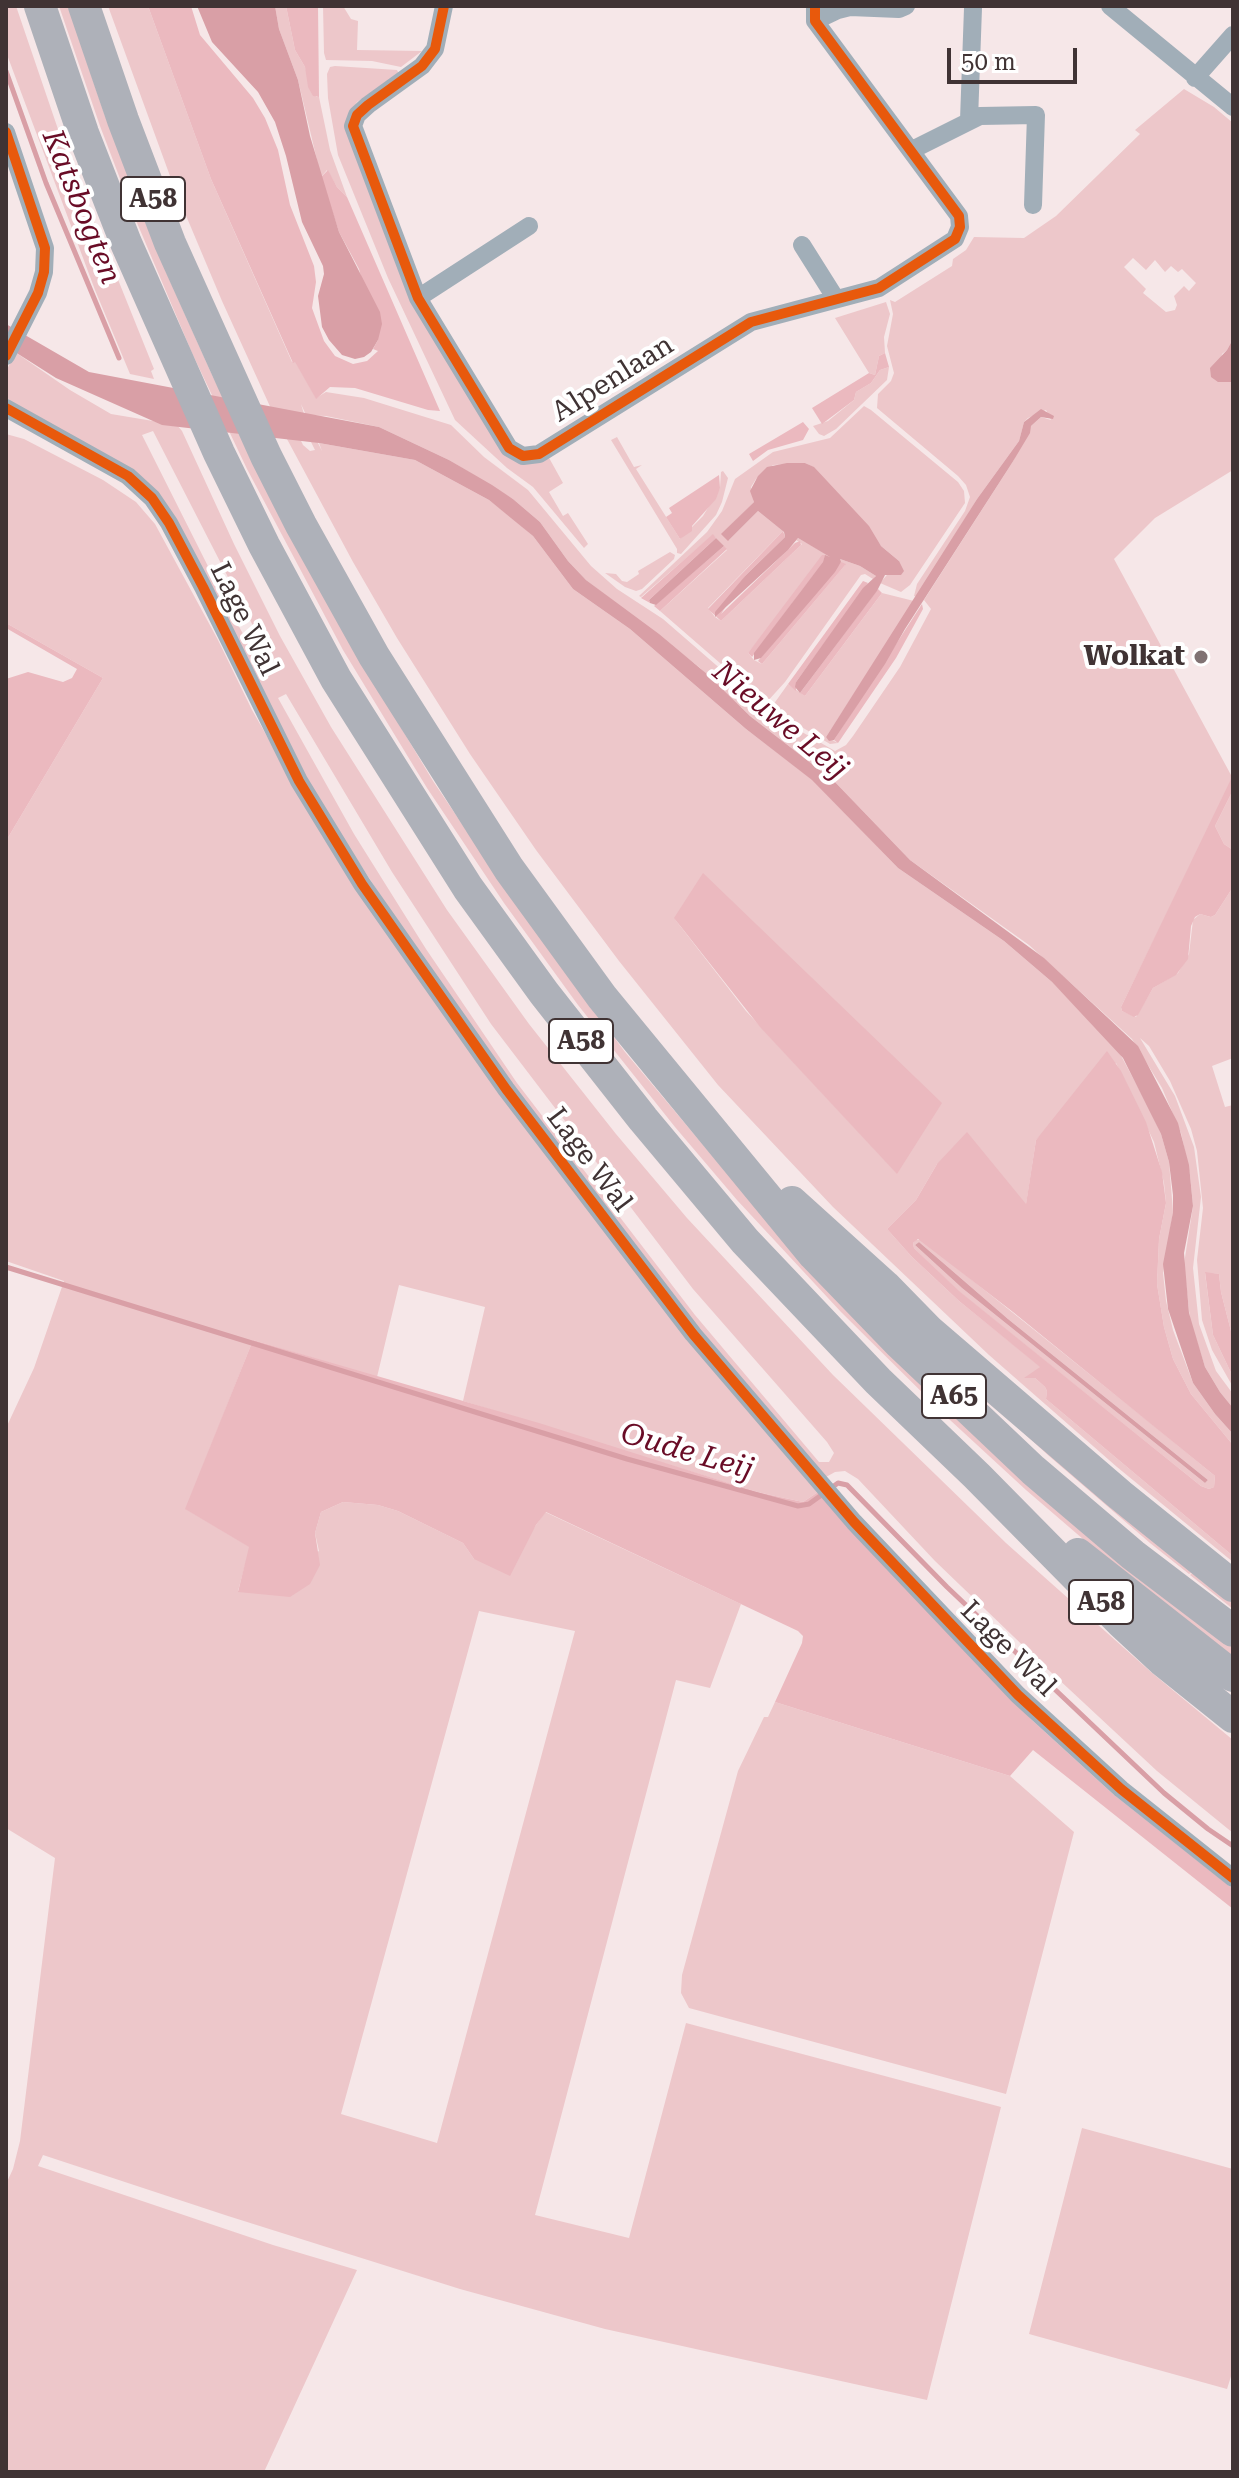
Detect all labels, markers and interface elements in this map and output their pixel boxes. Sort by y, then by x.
scale bar [951,32,1081,82]
text: 50 m [961,48,1016,76]
water label: Katsbogten [34,125,128,289]
road number: A58 [121,177,185,221]
street label: Alpenlaan [546,329,680,429]
street label: Lage Wal [202,557,286,681]
place label: Wolkat [1084,640,1185,674]
marker: Wolkat [1192,648,1210,666]
water label: Nieuwe Leij [705,654,855,788]
road number: A58 [549,1019,613,1063]
street label: Lage Wal [539,1101,639,1219]
road number: A65 [922,1374,986,1418]
water label: Oude Leij [617,1416,757,1488]
road number: A58 [1069,1580,1133,1624]
street label: Lage Wal [953,1594,1063,1704]

